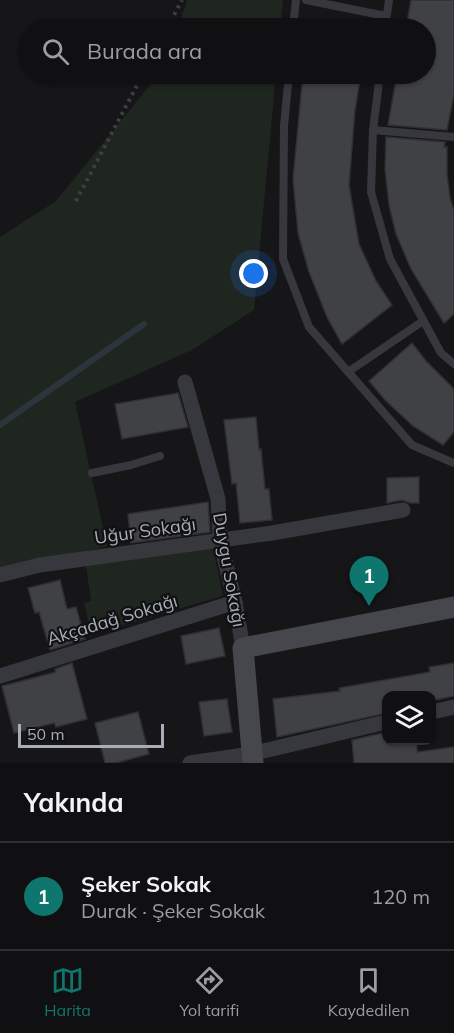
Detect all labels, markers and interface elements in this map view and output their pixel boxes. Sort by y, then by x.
search box [18,18,436,84]
icon: search [39,35,72,68]
text: Burada ara [87,37,202,65]
your location [239,259,268,288]
street label: Duygu Sokağı [208,511,251,629]
street label: Uğur Sokağı [93,512,197,549]
pin: 1 [350,556,388,606]
street label: Akçadağ Sokağı [44,589,180,650]
map controls [382,691,436,745]
button: layers [382,691,436,745]
scale bar [18,721,164,748]
text: 50 m [27,724,64,744]
text: Yakında [24,786,124,819]
text: Şeker Sokak [81,870,211,898]
text: 1 [38,884,50,909]
text: 120 m [371,884,430,909]
text: Durak · Şeker Sokak [81,898,265,923]
tab: Harita [44,964,91,1020]
tab: Yol tarifi [180,964,239,1020]
tab: Kaydedilen [328,964,410,1020]

